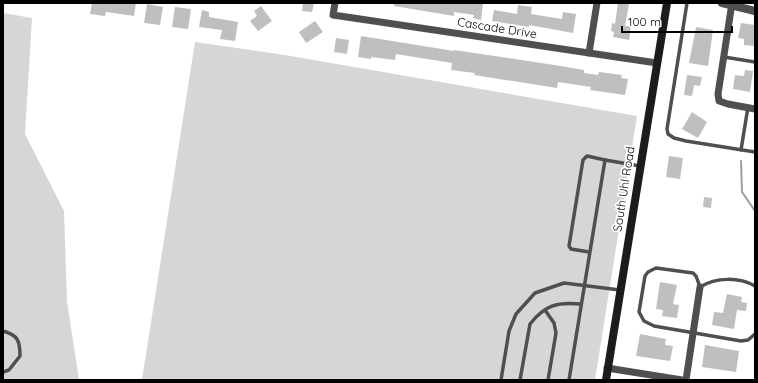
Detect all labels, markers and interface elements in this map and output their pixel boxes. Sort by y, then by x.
scale bar [622,8,732,34]
street label: Cascade Drive [456,14,538,41]
text: 100 m [628,14,661,29]
street label: South Uhl Road [609,145,638,233]

